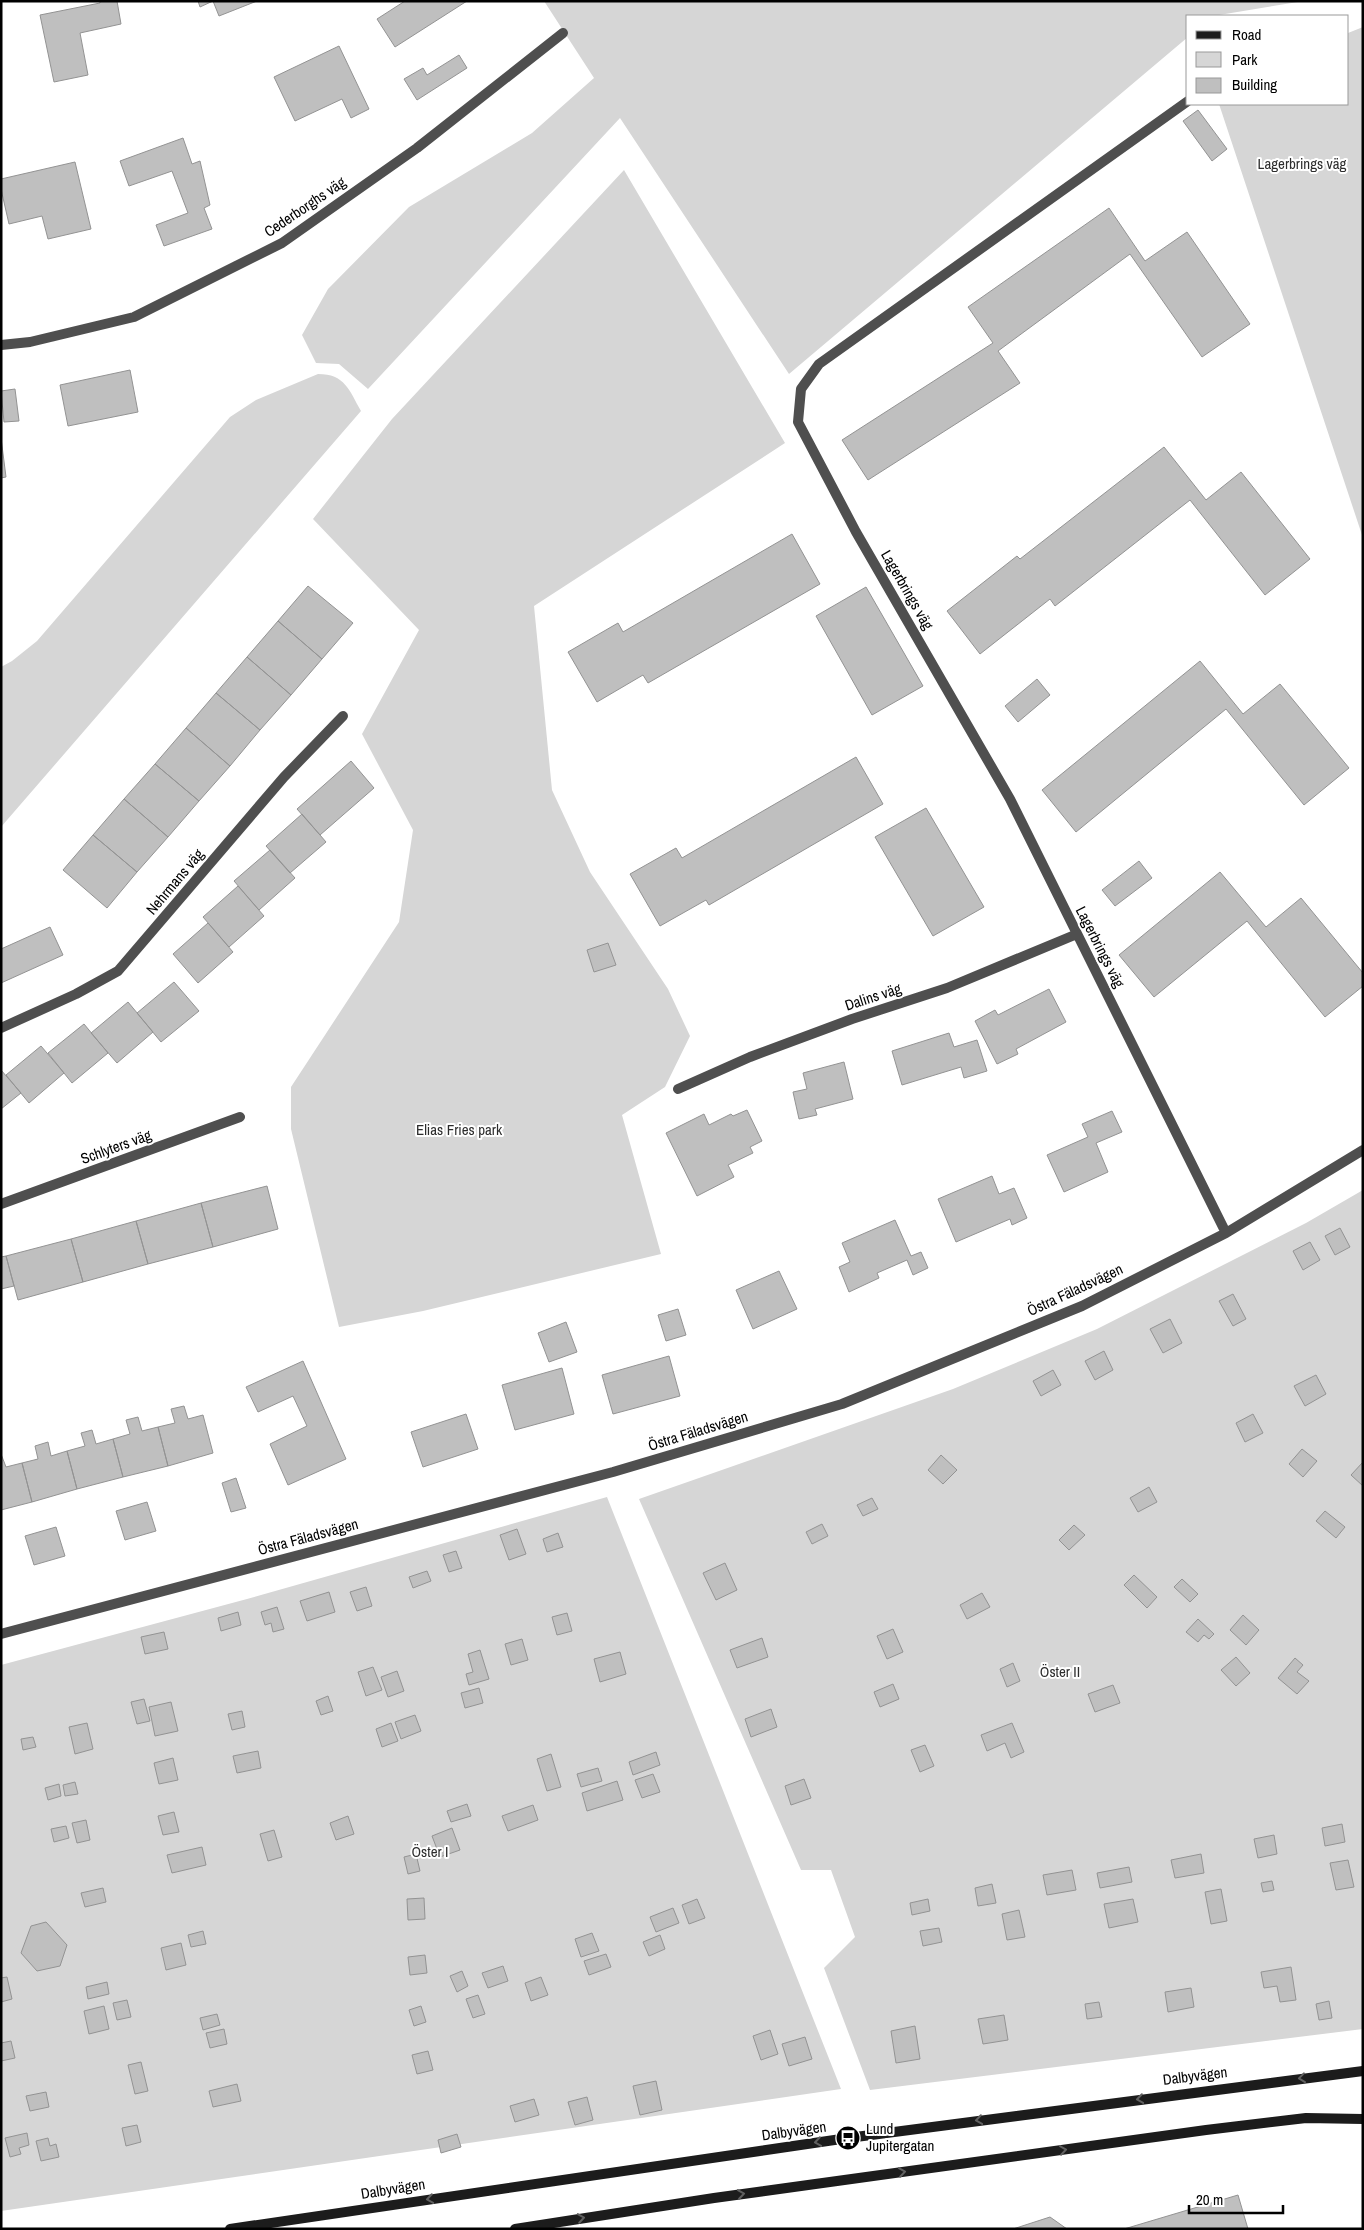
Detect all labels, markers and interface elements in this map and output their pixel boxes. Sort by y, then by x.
legend [1186,15,1349,105]
text: Road [1232,24,1261,45]
text: Park [1232,49,1258,70]
text: Building [1232,74,1277,95]
park label: Lagerbrings väg [1258,153,1347,174]
street label: Cederborghs väg [260,171,350,242]
street label: Lagerbrings väg [876,546,939,634]
street label: Nehrmans väg [141,844,208,919]
street label: Lagerbrings väg [1071,902,1130,991]
street label: Dalins väg [842,978,904,1015]
park label: Elias Fries park [416,1119,503,1140]
street label: Schlyters väg [78,1124,154,1169]
street label: Östra Fäladsvägen [1024,1258,1126,1321]
street label: Östra Fäladsvägen [645,1405,750,1456]
street label: Östra Fäladsvägen [255,1513,360,1560]
park label: Öster II [1040,1661,1080,1682]
park label: Öster I [412,1841,448,1862]
street label: Dalbyvägen [1161,2061,1228,2090]
one-way arrow [1297,2072,1305,2083]
one-way arrow [1136,2093,1145,2103]
one-way arrow [975,2114,983,2125]
street label: Dalbyvägen [760,2116,828,2145]
place label: Lund Jupitergatan [866,2118,934,2156]
bus stop icon: Lund Jupitergatan [835,2125,861,2151]
one-way arrow [814,2136,822,2147]
one-way arrow [1059,2145,1067,2155]
one-way arrow [899,2167,907,2178]
street label: Dalbyvägen [359,2173,427,2204]
scale bar [1189,2182,1283,2214]
text: 20 m [1196,2189,1223,2210]
one-way arrow [737,2190,746,2200]
one-way arrow [426,2193,434,2203]
one-way arrow [576,2214,585,2224]

